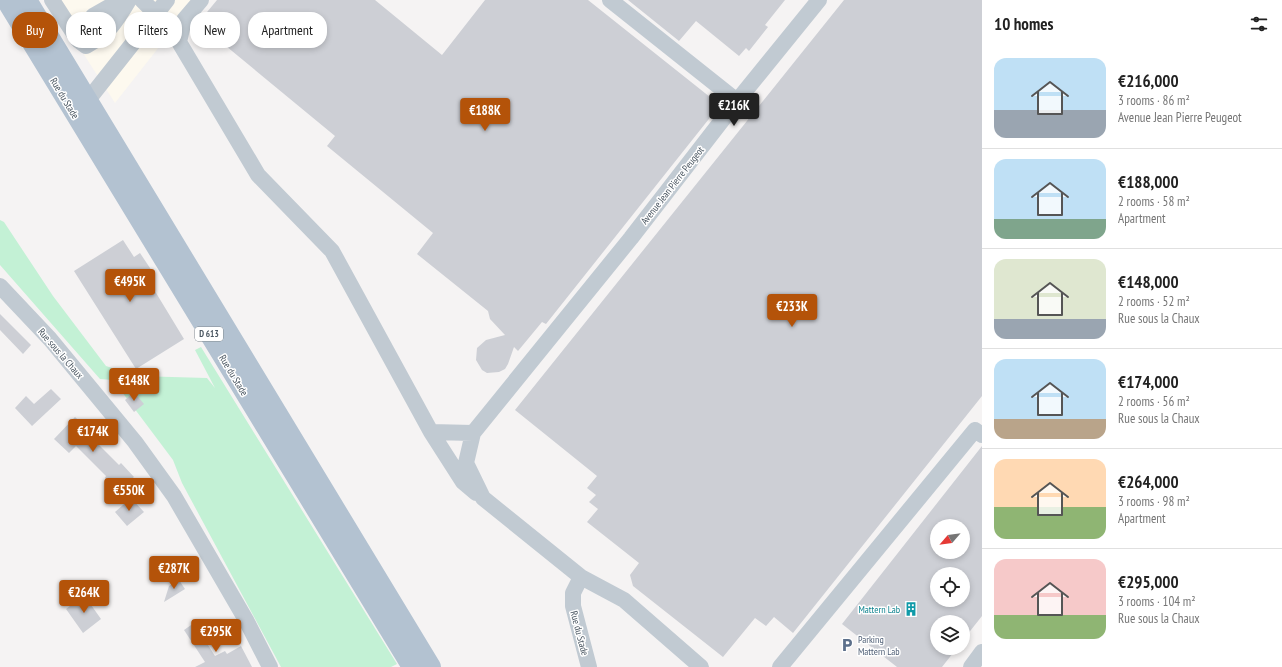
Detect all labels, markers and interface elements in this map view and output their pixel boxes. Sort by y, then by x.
chip: Buy [12,12,58,48]
chip: Rent [66,12,116,48]
chip: Filters [124,12,182,48]
chip: New [190,12,240,48]
chip: Apartment [248,12,327,48]
text: 10 homes [994,13,1053,35]
icon: filters [1248,13,1270,35]
text: €216,000 [1118,70,1179,92]
icon: home [1026,74,1074,122]
street label: Rue du Stade [47,75,82,121]
text: 3 rooms · 86 m² [1118,92,1190,109]
pin: €216K [706,93,762,127]
text: €216K [718,97,750,114]
pin: €188K [457,98,513,132]
text: €188K [469,102,501,119]
text: Avenue Jean Pierre Peugeot [1118,109,1242,126]
street label: Avenue Jean Pierre Peugeot [638,144,707,227]
text: €188,000 [1118,171,1179,193]
icon: home [1026,175,1074,223]
text: 2 rooms · 58 m² [1118,193,1190,210]
text: Apartment [1118,210,1166,227]
pin: €495K [102,269,158,303]
text: €148,000 [1118,271,1179,293]
text: €495K [114,273,146,290]
icon: home [1026,275,1074,323]
text: 2 rooms · 52 m² [1118,293,1190,310]
pin: €233K [764,294,820,328]
text: €233K [776,298,808,315]
text: Rue sous la Chaux [1118,310,1200,327]
street label: Rue sous la Chaux [35,325,86,381]
road number: D 613 [195,327,223,341]
street label: Rue du Stade [216,352,251,398]
pin: €148K [106,368,162,402]
text: €174,000 [1118,371,1179,393]
text: €148K [118,372,150,389]
icon: home [1026,375,1074,423]
text: 2 rooms · 56 m² [1118,393,1190,410]
text: Rue sous la Chaux [1118,410,1200,427]
pin: €174K [65,419,121,453]
text: €174K [77,423,109,440]
text: €264,000 [1118,471,1179,493]
icon: home [1026,475,1074,523]
pin: €550K [101,478,157,512]
text: €550K [113,482,145,499]
text: 3 rooms · 98 m² [1118,493,1190,510]
text: Apartment [1118,510,1166,527]
north arrow [930,519,970,559]
map controls [930,519,970,655]
pin: €287K [146,556,202,590]
text: €287K [158,560,190,577]
button: locate [930,567,970,607]
text: €295,000 [1118,571,1179,593]
icon: home [1026,575,1074,623]
pin: €264K [56,580,112,614]
text: €264K [68,584,100,601]
text: 3 rooms · 104 m² [1118,593,1196,610]
building icon: Mattern Lab [903,601,919,617]
place label: Mattern Lab [858,603,900,616]
street label: Rue du Stade [567,609,592,657]
text: Rue sous la Chaux [1118,610,1200,627]
button: layers [930,615,970,655]
pin: €295K [188,619,244,653]
text: €295K [200,623,232,640]
place label: Parking Mattern Lab [858,633,900,658]
parking icon: Parking Mattern Lab [839,637,855,653]

